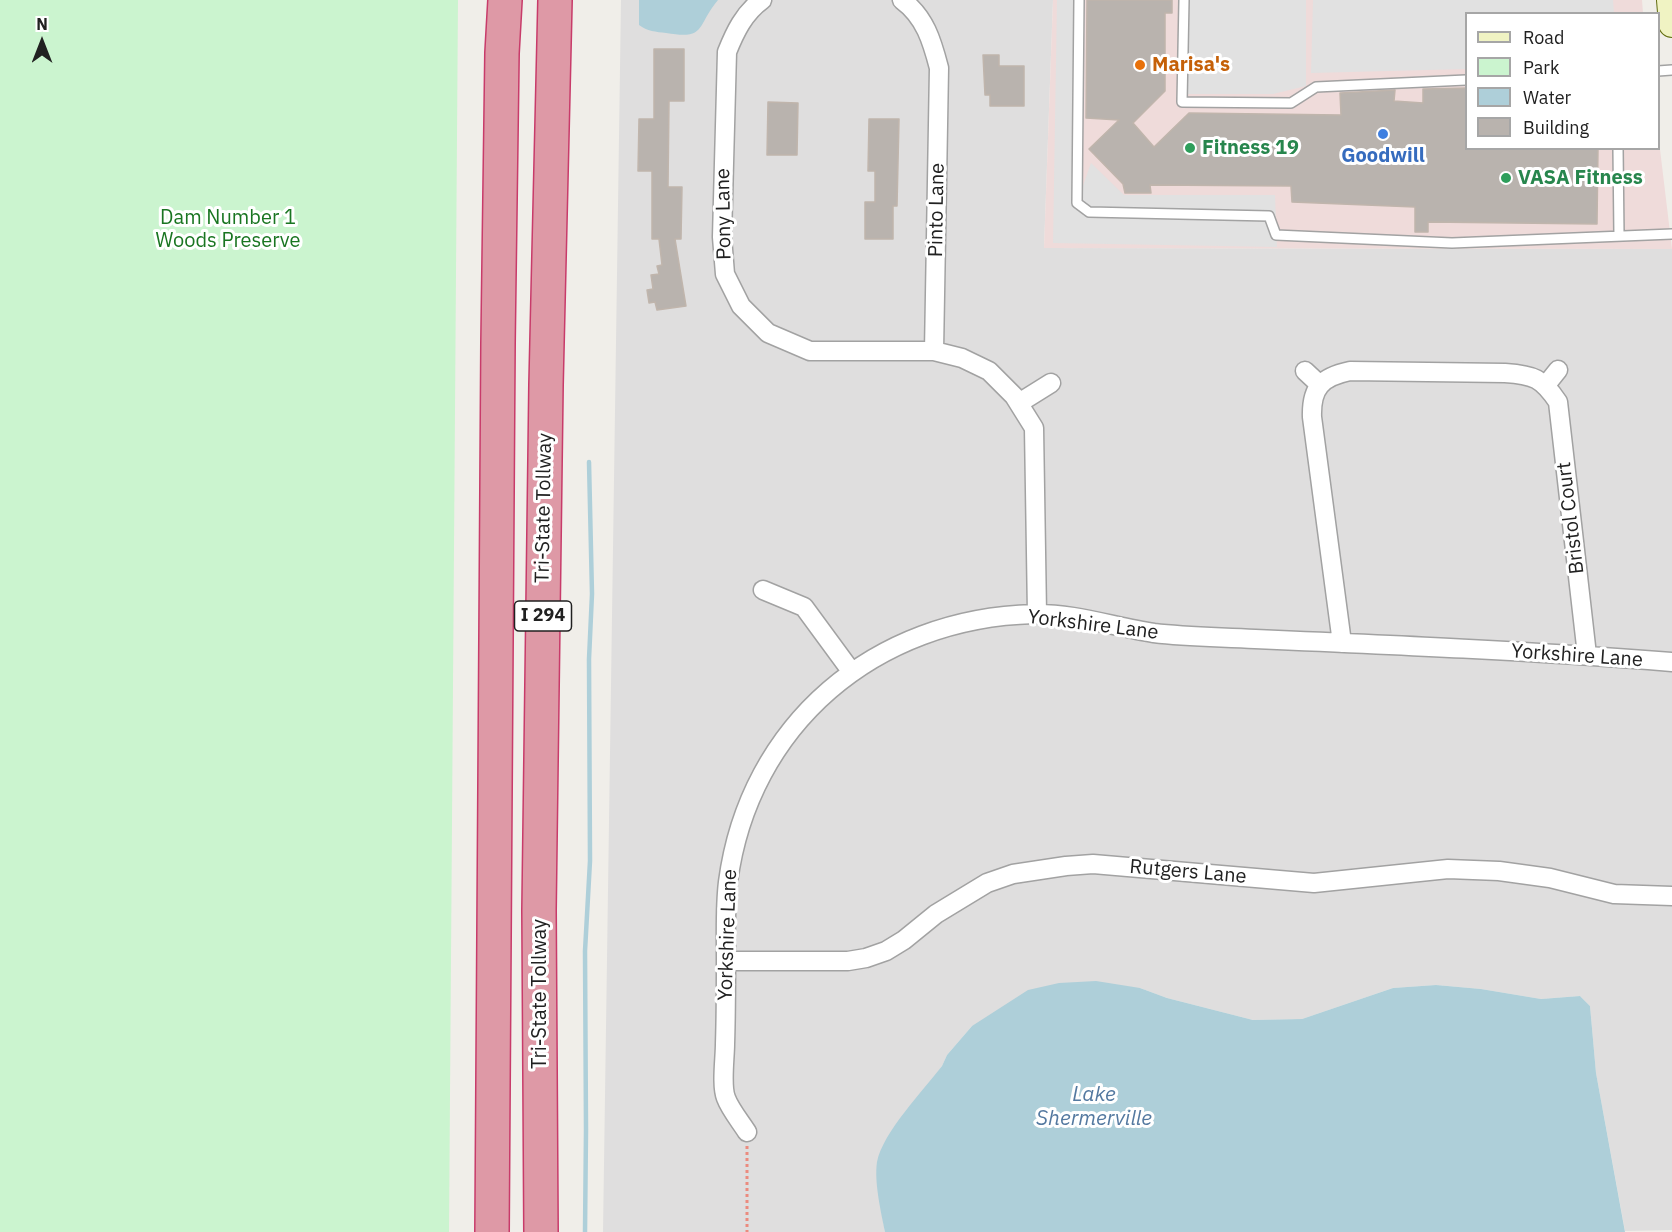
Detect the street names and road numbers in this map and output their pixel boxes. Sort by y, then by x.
street label: Pinto Lane [924,163,950,257]
street label: Pony Lane [711,168,737,260]
street label: Tri-State Tollway [531,433,557,583]
street label: Bristol Court [1552,461,1590,575]
road number: I 294 [514,601,572,631]
street label: Yorkshire Lane [1026,605,1160,645]
street label: Yorkshire Lane [1510,639,1644,673]
street label: Rutgers Lane [1129,855,1247,889]
street label: Yorkshire Lane [714,869,742,1001]
street label: Tri-State Tollway [528,919,552,1069]

